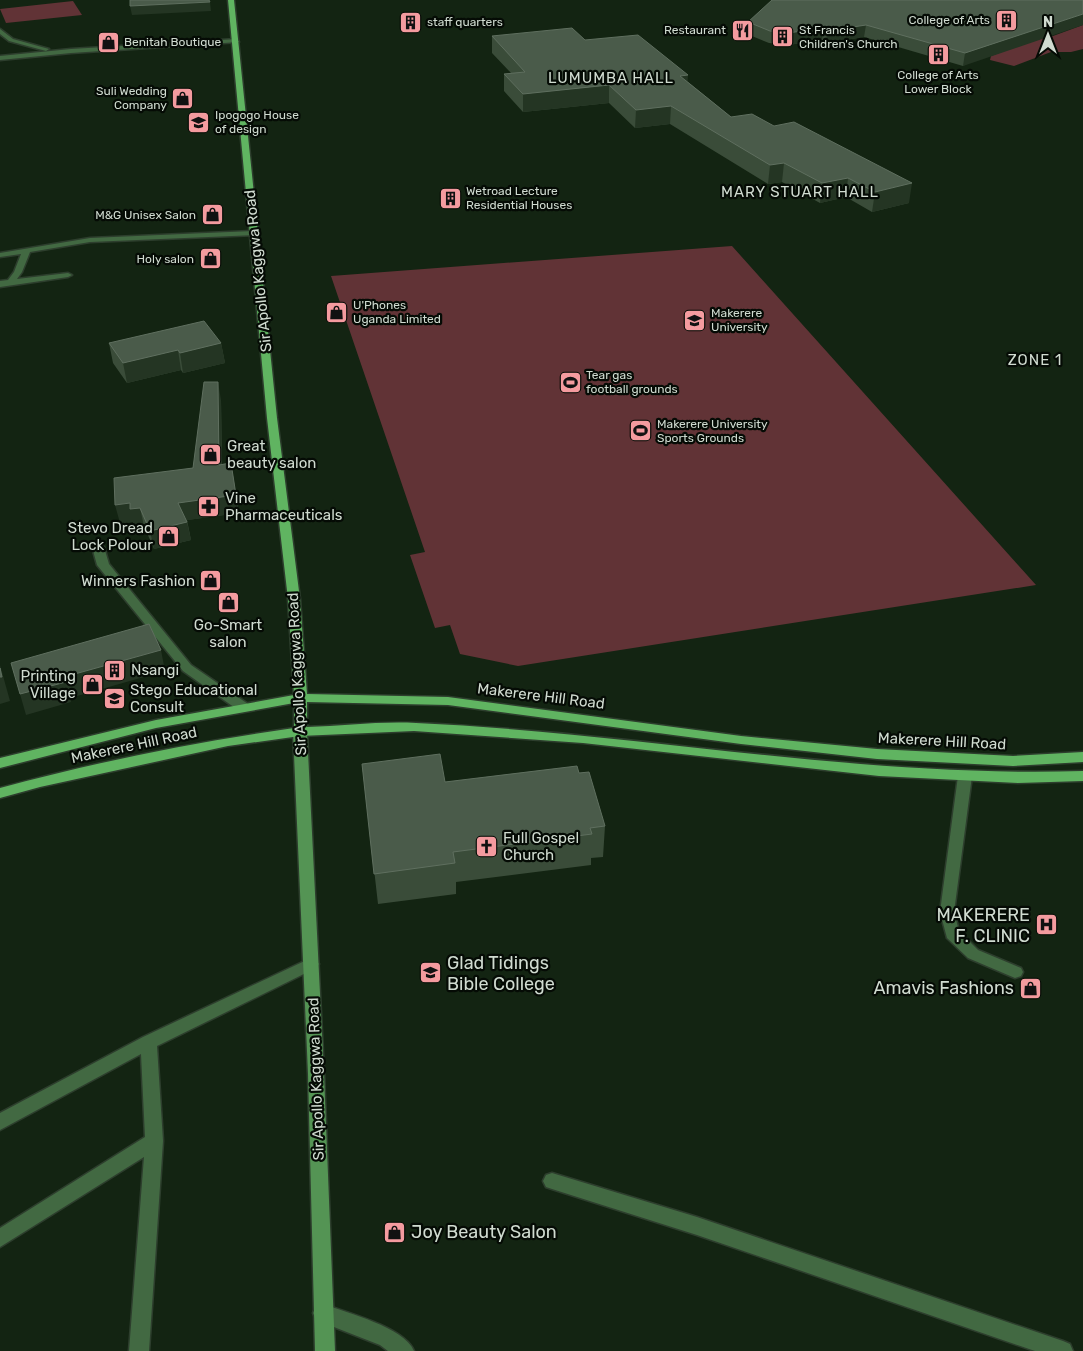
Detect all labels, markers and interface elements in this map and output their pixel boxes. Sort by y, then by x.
building icon: College of Arts [994,8,1018,32]
building icon: staff quarters [399,10,423,34]
north arrow [1023,10,1073,60]
place label: College of Arts [909,13,990,27]
text: N [1043,14,1053,31]
place label: staff quarters [427,15,503,29]
restaurant icon: Restaurant [730,18,754,42]
place label: Restaurant [664,23,726,37]
place label: St Francis Children's Church [799,23,898,51]
building icon: St Francis Children's Church [771,25,795,49]
shop icon: Benitah Boutique [96,30,120,54]
place label: Benitah Boutique [124,35,222,49]
building icon: College of Arts Lower Block [926,42,950,66]
place label: College of Arts Lower Block [897,68,979,96]
district label: LUMUMBA HALL [548,69,674,87]
place label: Suli Wedding Company [96,84,167,112]
shop icon: Suli Wedding Company [171,86,195,110]
place label: Ipogogo House of design [215,108,299,136]
school or university icon: Ipogogo House of design [187,110,211,134]
district label: MARY STUART HALL [721,183,879,201]
place label: Wetroad Lecture Residential Houses [466,184,572,212]
building icon: Wetroad Lecture Residential Houses [438,186,462,210]
street label: Sir Apollo Kaggwa Road [241,189,275,353]
shop icon: M&G Unisex Salon [200,203,224,227]
place label: M&G Unisex Salon [95,208,196,222]
shop icon: Holy salon [198,247,222,271]
place label: Holy salon [137,252,194,266]
place label: U'Phones Uganda Limited [353,298,441,326]
shop icon: U'Phones Uganda Limited [325,300,349,324]
place label: Makerere University [711,306,768,334]
school or university icon: Makerere University [683,308,707,332]
district label: ZONE 1 [1008,351,1062,369]
place label: Tear gas football grounds [586,368,678,396]
sports icon: Tear gas football grounds [558,370,582,394]
place label: Makerere University Sports Grounds [657,417,768,445]
sports icon: Makerere University Sports Grounds [629,419,653,443]
place label: Great beauty salon [227,437,316,472]
shop icon: Great beauty salon [199,443,223,467]
place label: Vine Pharmaceuticals [225,489,343,524]
pharmacy icon: Vine Pharmaceuticals [197,495,221,519]
place label: Stevo Dread Lock Polour [68,519,153,554]
shop icon: Stevo Dread Lock Polour [157,525,181,549]
shop icon: Winners Fashion [199,569,223,593]
place label: Winners Fashion [81,572,195,590]
shop icon: Go-Smart salon [216,590,240,614]
street label: Sir Apollo Kaggwa Road [284,592,310,756]
place label: Go-Smart salon [194,616,262,651]
building icon: Nsangi [103,658,127,682]
place label: Nsangi [131,661,179,679]
place label: Printing Village [21,667,76,702]
shop icon: Printing Village [80,673,104,697]
street label: Makerere Hill Road [476,679,606,713]
place label: Stego Educational Consult [130,681,257,716]
school or university icon: Stego Educational Consult [102,687,126,711]
street label: Makerere Hill Road [69,723,199,767]
street label: Makerere Hill Road [877,729,1007,753]
place label: Full Gospel Church [503,829,579,864]
church icon: Full Gospel Church [475,835,499,859]
place label: MAKERERE F. CLINIC [937,904,1030,947]
hospital icon: MAKERERE F. CLINIC [1034,913,1058,937]
place label: Glad Tidings Bible College [447,952,555,995]
school or university icon: Glad Tidings Bible College [419,961,443,985]
shop icon: Amavis Fashions [1018,976,1042,1000]
place label: Amavis Fashions [873,977,1014,999]
street label: Sir Apollo Kaggwa Road [304,997,328,1161]
shop icon: Joy Beauty Salon [383,1220,407,1244]
place label: Joy Beauty Salon [411,1221,557,1243]

